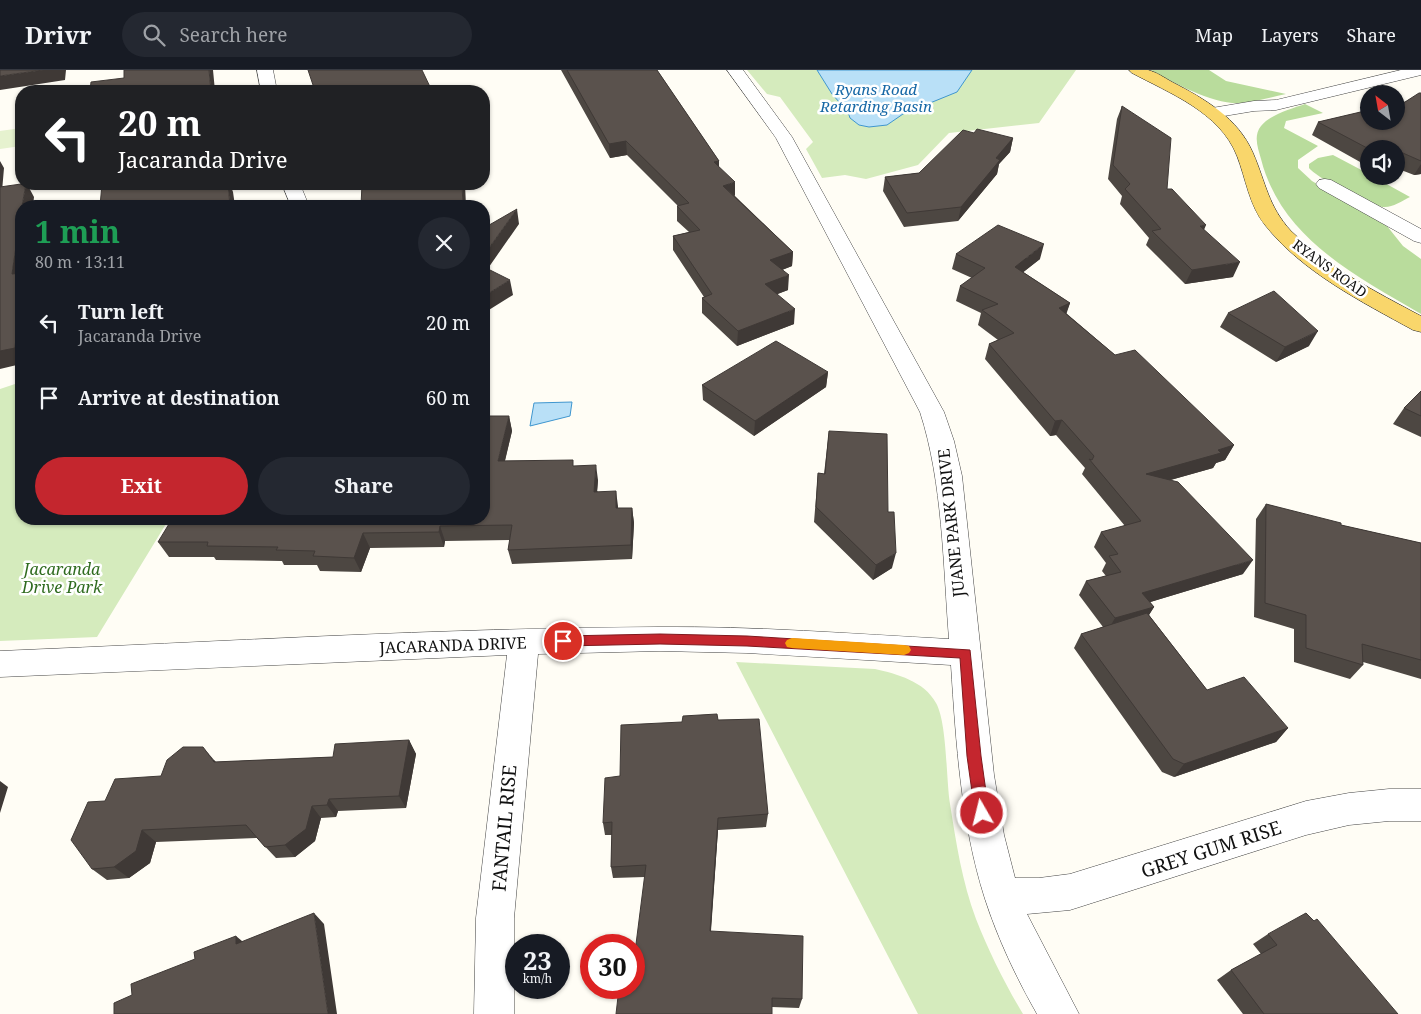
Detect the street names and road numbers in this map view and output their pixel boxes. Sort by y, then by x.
street label: RYANS ROAD [1289,235,1371,301]
street label: JUANE PARK DRIVE [932,448,970,599]
street label: JACARANDA DRIVE [378,631,527,659]
street label: FANTAIL RISE [486,763,523,892]
street label: GREY GUM RISE [1138,814,1285,884]

